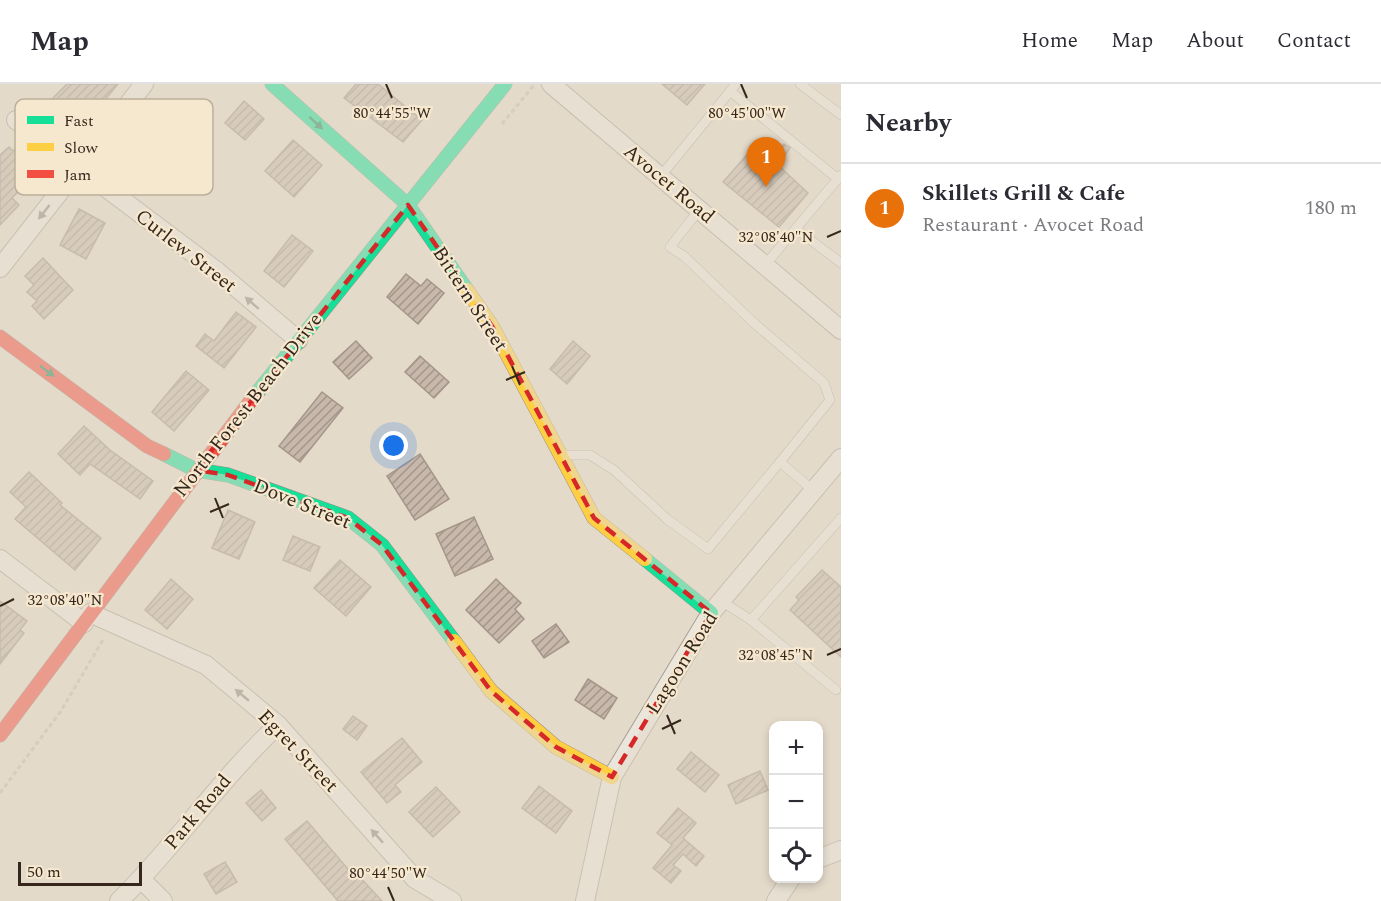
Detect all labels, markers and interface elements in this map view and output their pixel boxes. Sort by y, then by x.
text: Map [30,20,89,63]
text: Home [1021,25,1078,57]
text: Map [1111,25,1153,57]
text: About [1186,25,1244,57]
text: Contact [1277,25,1351,57]
legend [15,99,213,195]
text: 80°44'55"W [353,102,431,125]
text: 80°45'00"W [708,102,786,125]
text: Nearby [865,103,951,143]
text: Fast [64,109,94,133]
one-way arrow [308,116,323,130]
text: Slow [64,136,99,160]
street label: Avocet Road [617,137,721,231]
pin: 1 [746,138,786,187]
text: Jam [64,163,92,187]
text: Skillets Grill & Cafe [922,177,1125,210]
text: 1 [879,193,890,223]
text: 180 m [1305,193,1357,223]
street label: Curlew Street [129,202,243,300]
one-way arrow [38,204,50,219]
text: Restaurant · Avocet Road [922,210,1144,240]
text: 32°08'40"N [739,226,814,249]
street label: Bittern Street [425,240,515,358]
one-way arrow [245,297,260,310]
street label: North Forest Beach Drive [166,306,330,504]
one-way arrow [39,365,55,378]
your location [379,431,408,460]
street label: Dove Street [249,471,355,537]
text: 32°08'40"N [28,589,103,612]
street label: Lagoon Road [638,606,726,720]
text: 32°08'45"N [739,644,814,667]
one-way arrow [235,689,250,702]
street label: Egret Street [250,702,346,800]
map controls [769,721,823,883]
button: + [769,721,823,775]
street label: Park Road [157,767,239,857]
button: − [769,775,823,829]
one-way arrow [371,829,384,844]
button: locate [769,829,823,883]
scale bar [18,859,142,886]
text: 50 m [27,860,61,884]
text: 80°44'50"W [349,862,427,885]

